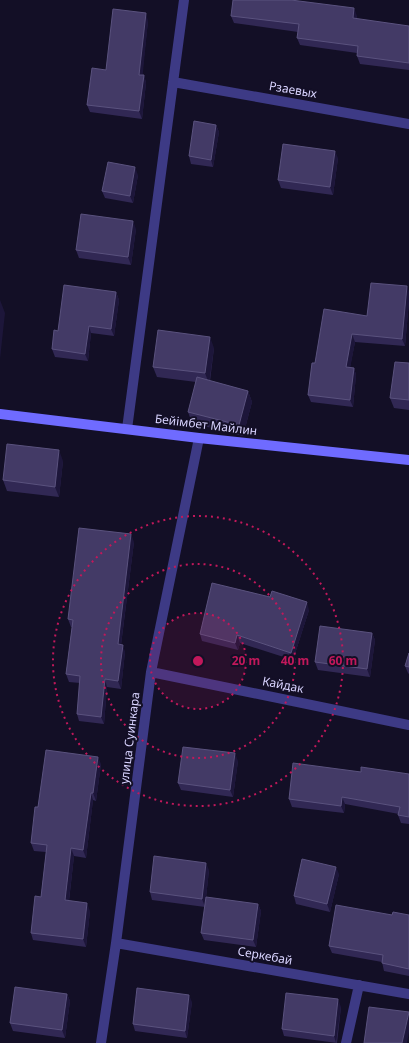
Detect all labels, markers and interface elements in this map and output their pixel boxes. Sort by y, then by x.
street label: Рзаевых [268,77,319,102]
street label: Бейімбет Майлин [154,410,258,439]
text: 20 m [232,652,260,669]
text: 40 m [281,652,309,669]
text: 60 m [329,652,357,669]
centre of rings [191,654,205,668]
street label: Кайдак [261,672,306,697]
street label: улица Суинкара [115,691,144,785]
street label: Серкебай [236,942,294,969]

